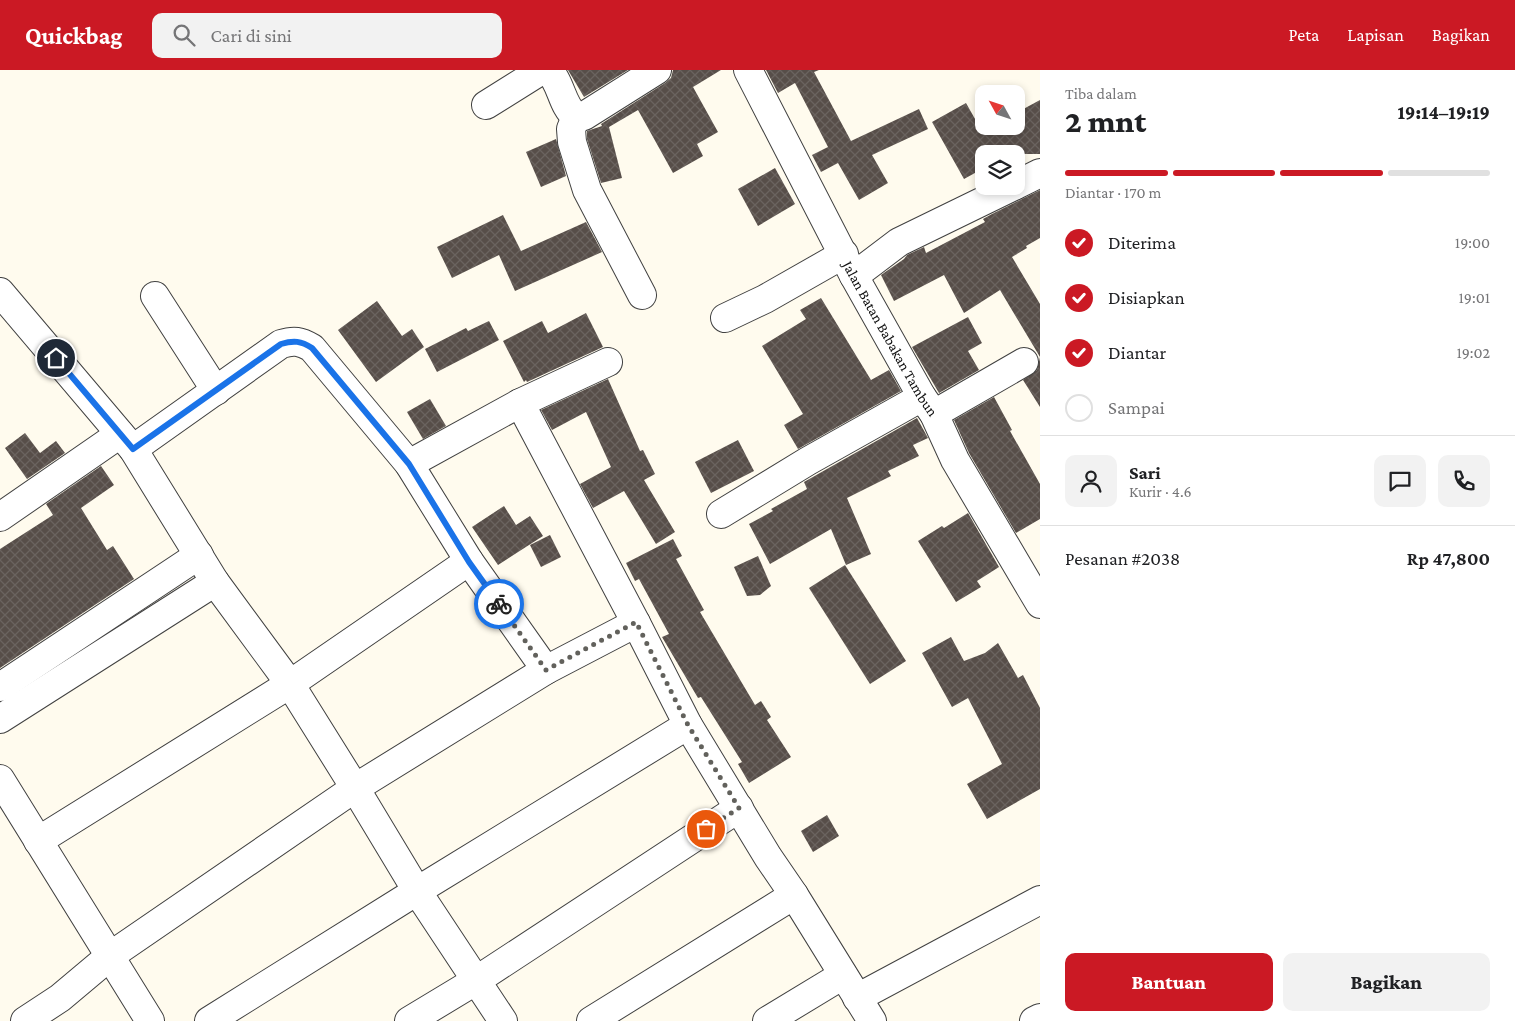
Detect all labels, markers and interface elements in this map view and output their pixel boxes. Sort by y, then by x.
search box [152,13,502,58]
icon: search [170,21,198,49]
text: Quickbag [25,22,122,49]
text: Cari di sini [210,25,292,46]
text: Peta [1289,25,1319,45]
text: Lapisan [1347,25,1404,45]
text: Bagikan [1432,25,1490,45]
north arrow [975,85,1025,135]
map controls [975,85,1025,195]
text: Tiba dalam [1065,85,1137,102]
text: 19:14–19:19 [1397,102,1490,123]
text: 2 mnt [1065,103,1146,139]
button: layers [975,145,1025,195]
text: Diantar · 170 m [1065,184,1161,201]
icon: check [1065,229,1093,257]
text: Diterima [1108,232,1176,253]
text: 19:00 [1455,234,1490,251]
street label: Jalan Batan Babakan Tambun [838,257,941,419]
icon: check [1065,284,1093,312]
text: Disiapkan [1108,287,1185,308]
text: 19:01 [1459,289,1490,306]
pin [35,337,77,379]
icon: check [1065,339,1093,367]
text: Diantar [1108,342,1166,363]
icon: home [42,344,70,372]
text: 19:02 [1456,344,1490,361]
text: Sampai [1108,397,1165,418]
button: person [1065,455,1117,507]
button: chat [1374,455,1426,507]
button: phone [1438,455,1490,507]
text: Sari [1129,462,1161,483]
text: Kurir · 4.6 [1129,483,1192,500]
text: Pesanan #2038 [1065,548,1180,569]
text: Rp 47,800 [1407,548,1490,569]
courier [474,579,524,629]
icon: bike [485,590,513,618]
pin [685,808,727,850]
icon: bag [692,815,720,843]
button: Bantuan [1065,953,1273,1011]
button: Bagikan [1283,953,1490,1011]

